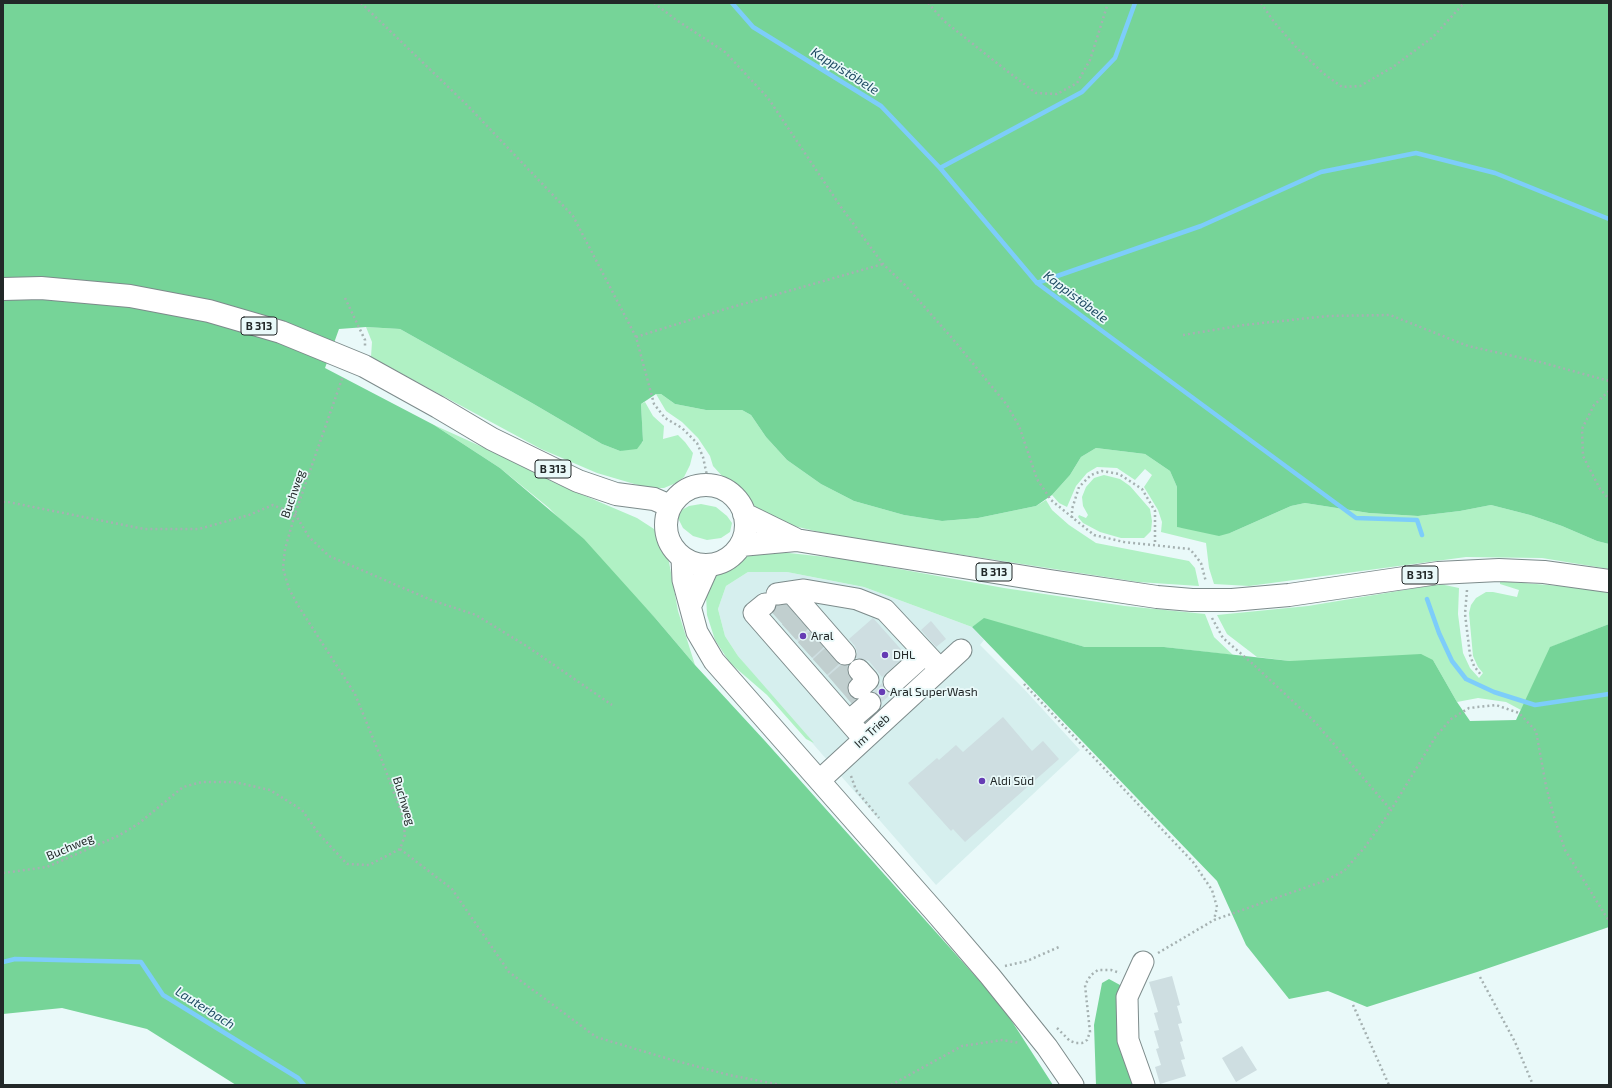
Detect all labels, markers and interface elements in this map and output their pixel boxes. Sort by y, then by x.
water label: Kappistöbele [808,44,882,98]
water label: Kappistöbele [1041,268,1111,326]
road number: B 313 [241,317,277,335]
road number: B 313 [535,460,571,478]
street label: Buchweg [278,468,308,520]
road number: B 313 [976,563,1012,581]
road number: B 313 [1402,566,1438,584]
place label: Aral [811,629,833,643]
marker: Aral [798,631,808,641]
place label: DHL [893,648,915,662]
marker: DHL [880,650,890,660]
place label: Aral SuperWash [890,685,978,699]
marker: Aral SuperWash [877,687,887,697]
street label: Im Trieb [851,711,893,751]
place label: Aldi Süd [990,774,1034,788]
street label: Buchweg [390,775,418,827]
marker: Aldi Süd [977,776,987,786]
street label: Buchweg [44,831,96,863]
water label: Lauterbach [172,984,238,1032]

